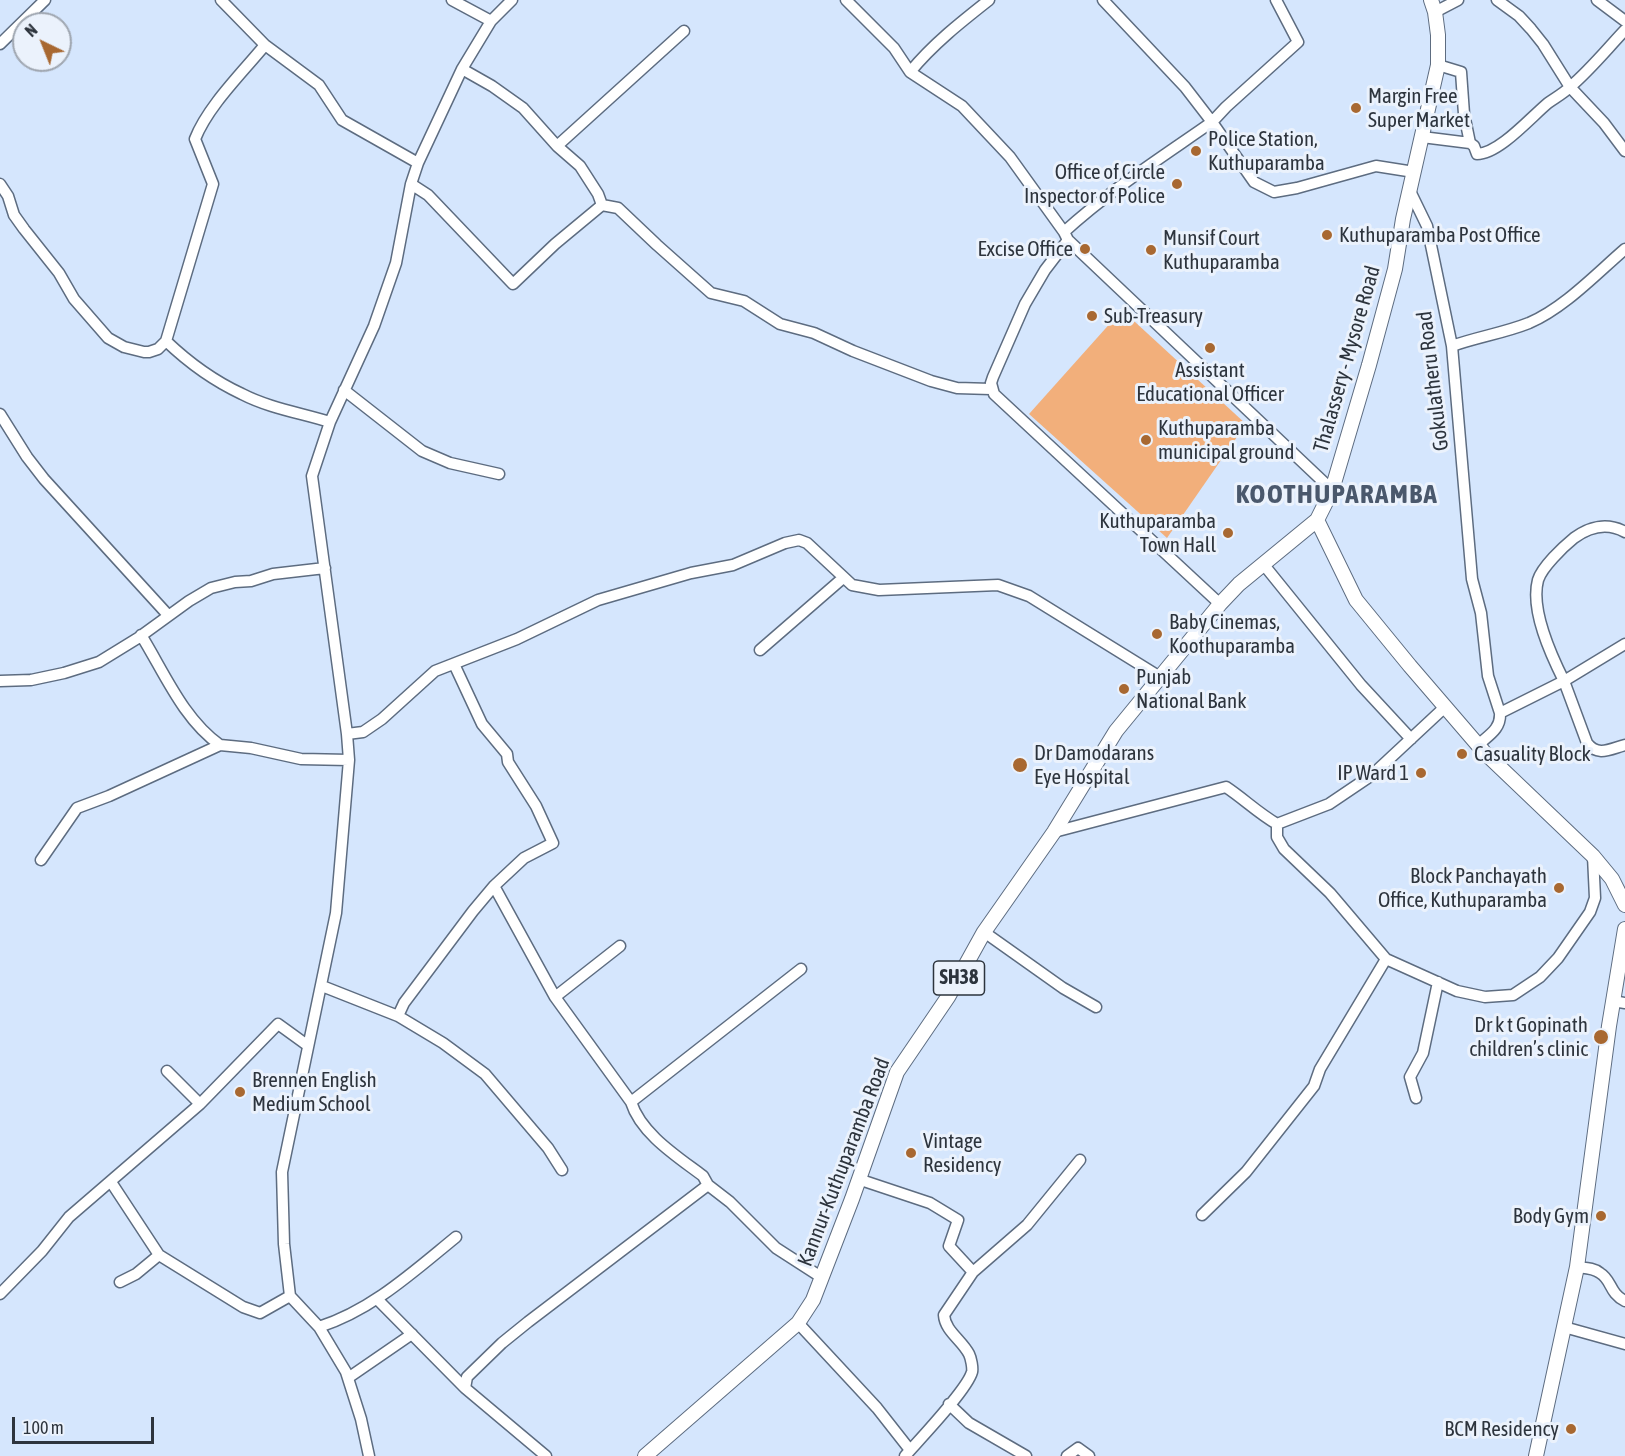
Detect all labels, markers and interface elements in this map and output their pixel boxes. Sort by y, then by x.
north arrow [12,12,72,72]
text: N [21,20,41,40]
place label: Margin Free Super Market [1368,83,1470,133]
marker: Margin Free Super Market [1349,101,1363,115]
place label: Police Station, Kuthuparamba [1208,126,1325,176]
marker: Police Station, Kuthuparamba [1189,144,1203,158]
place label: Office of Circle Inspector of Police [1024,159,1165,209]
marker: Office of Circle Inspector of Police [1170,177,1184,191]
place label: Kuthuparamba Post Office [1339,222,1541,248]
place label: Munsif Court Kuthuparamba [1163,225,1280,275]
marker: Kuthuparamba Post Office [1320,228,1334,242]
place label: Excise Office [978,236,1073,262]
marker: Excise Office [1078,242,1092,256]
marker: Munsif Court Kuthuparamba [1144,243,1158,257]
street label: Thalassery - Mysore Road [1308,263,1386,455]
place label: Sub-Treasury [1104,303,1203,329]
marker: Sub-Treasury [1085,309,1099,323]
street label: Gokulatheru Road [1412,310,1454,452]
marker: Assistant Educational Officer [1203,341,1217,355]
place label: Assistant Educational Officer [1136,357,1284,407]
place label: Kuthuparamba municipal ground [1158,415,1294,465]
marker: Kuthuparamba municipal ground [1139,433,1153,447]
district label: KOOTHUPARAMBA [1236,478,1438,510]
place label: Kuthuparamba Town Hall [1099,508,1216,558]
marker: Kuthuparamba Town Hall [1221,526,1235,540]
place label: Baby Cinemas, Koothuparamba [1169,609,1295,659]
marker: Baby Cinemas, Koothuparamba [1150,627,1164,641]
place label: Punjab National Bank [1136,664,1246,714]
marker: Punjab National Bank [1117,682,1131,696]
place label: Dr Damodarans Eye Hospital [1034,740,1154,790]
place label: Casuality Block [1474,741,1591,767]
marker: Casuality Block [1455,747,1469,761]
marker: Dr Damodarans Eye Hospital [1011,756,1029,774]
place label: IP Ward 1 [1337,760,1409,786]
marker: IP Ward 1 [1414,766,1428,780]
place label: Block Panchayath Office, Kuthuparamba [1378,863,1547,913]
marker: Block Panchayath Office, Kuthuparamba [1552,881,1566,895]
road number: SH38 [934,961,984,995]
place label: Dr k t Gopinath children’s clinic [1469,1012,1588,1062]
marker: Dr k t Gopinath children’s clinic [1592,1028,1610,1046]
street label: Kannur-Kuthuparamba Road [793,1054,895,1270]
place label: Brennen English Medium School [252,1067,377,1117]
marker: Brennen English Medium School [233,1085,247,1099]
place label: Vintage Residency [923,1128,1001,1178]
marker: Vintage Residency [904,1146,918,1160]
place label: Body Gym [1513,1203,1589,1229]
marker: Body Gym [1594,1209,1608,1223]
scale bar [15,1405,158,1443]
place label: BCM Residency [1444,1416,1559,1442]
text: 100 m [23,1417,64,1438]
marker: BCM Residency [1564,1422,1578,1436]

